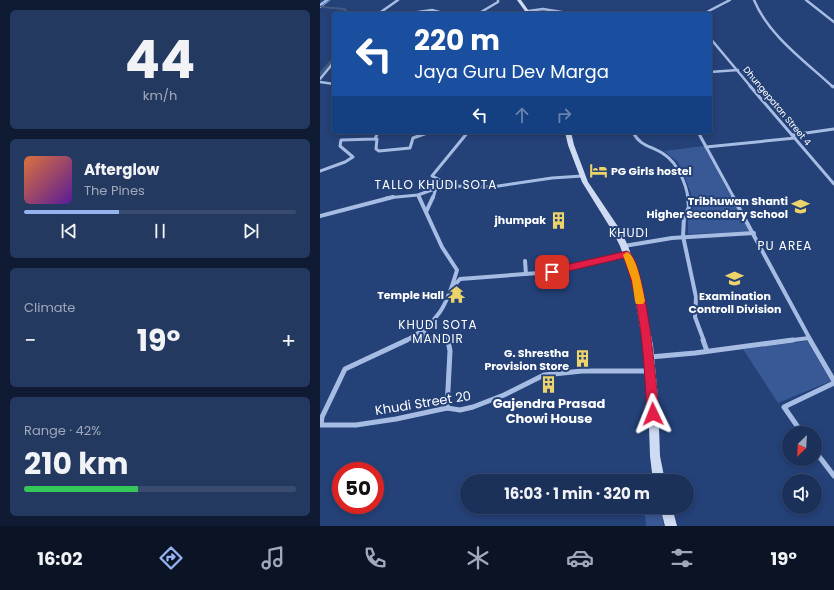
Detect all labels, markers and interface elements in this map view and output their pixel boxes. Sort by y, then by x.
text: 220 m [414,21,500,60]
text: 44 [125,23,195,96]
icon: left [348,28,400,80]
text: Jaya Guru Dev Marga [414,59,609,84]
street label: Dhungepatan Street 4 [740,64,814,148]
text: km/h [143,86,177,105]
icon: left [469,104,491,126]
icon: ahead [511,104,533,126]
icon: right [553,104,575,126]
text: Afterglow [84,159,159,180]
hotel icon: PG Girls hostel [588,161,608,181]
place label: PG Girls hostel [611,163,692,179]
district label: TALLO KHUDI SOTA [375,176,497,193]
text: The Pines [84,181,145,200]
place label: Tribhuwan Shanti Higher Secondary School [646,193,788,222]
school or university icon: Tribhuwan Shanti Higher Secondary School [791,197,811,217]
building icon: jhumpak [549,210,569,230]
place label: jhumpak [494,212,546,228]
icon: previous [58,220,80,242]
icon: pause [149,220,171,242]
icon: next [240,220,262,242]
district label: KHUDI [609,224,649,241]
district label: PU AREA [758,237,812,254]
pin [535,255,569,289]
icon: arrive [541,261,563,283]
school or university icon: Examination Controll Division [725,268,745,288]
temple icon: Temple Hall [447,285,467,305]
place label: Temple Hall [377,287,444,303]
place label: Examination Controll Division [689,288,781,317]
text: Climate [24,298,75,317]
district label: KHUDI SOTA MANDIR [398,316,478,347]
text: 19° [137,319,180,362]
text: − [24,325,36,356]
text: + [281,325,296,356]
place label: G. Shrestha Provision Store [484,345,569,374]
building icon: G. Shrestha Provision Store [572,349,592,369]
building icon: Gajendra Prasad Chowi House [539,374,559,394]
street label: Khudi Street 20 [374,386,472,420]
position arrow [632,393,674,435]
place label: Gajendra Prasad Chowi House [493,394,606,428]
text: Range · 42% [24,421,101,440]
north arrow [782,426,822,466]
map controls [782,426,822,514]
text: 210 km [24,442,129,485]
speed limit sign: 50 [332,462,384,514]
button: sound [782,474,822,514]
text: 16:03 · 1 min · 320 m [504,483,650,504]
icon: directions [157,544,185,572]
icon: music [259,544,287,572]
icon: phone [361,544,389,572]
icon: climate [464,544,492,572]
icon: car [566,544,594,572]
icon: filters [668,544,696,572]
text: 16:02 [37,546,83,571]
text: 19° [771,546,797,571]

